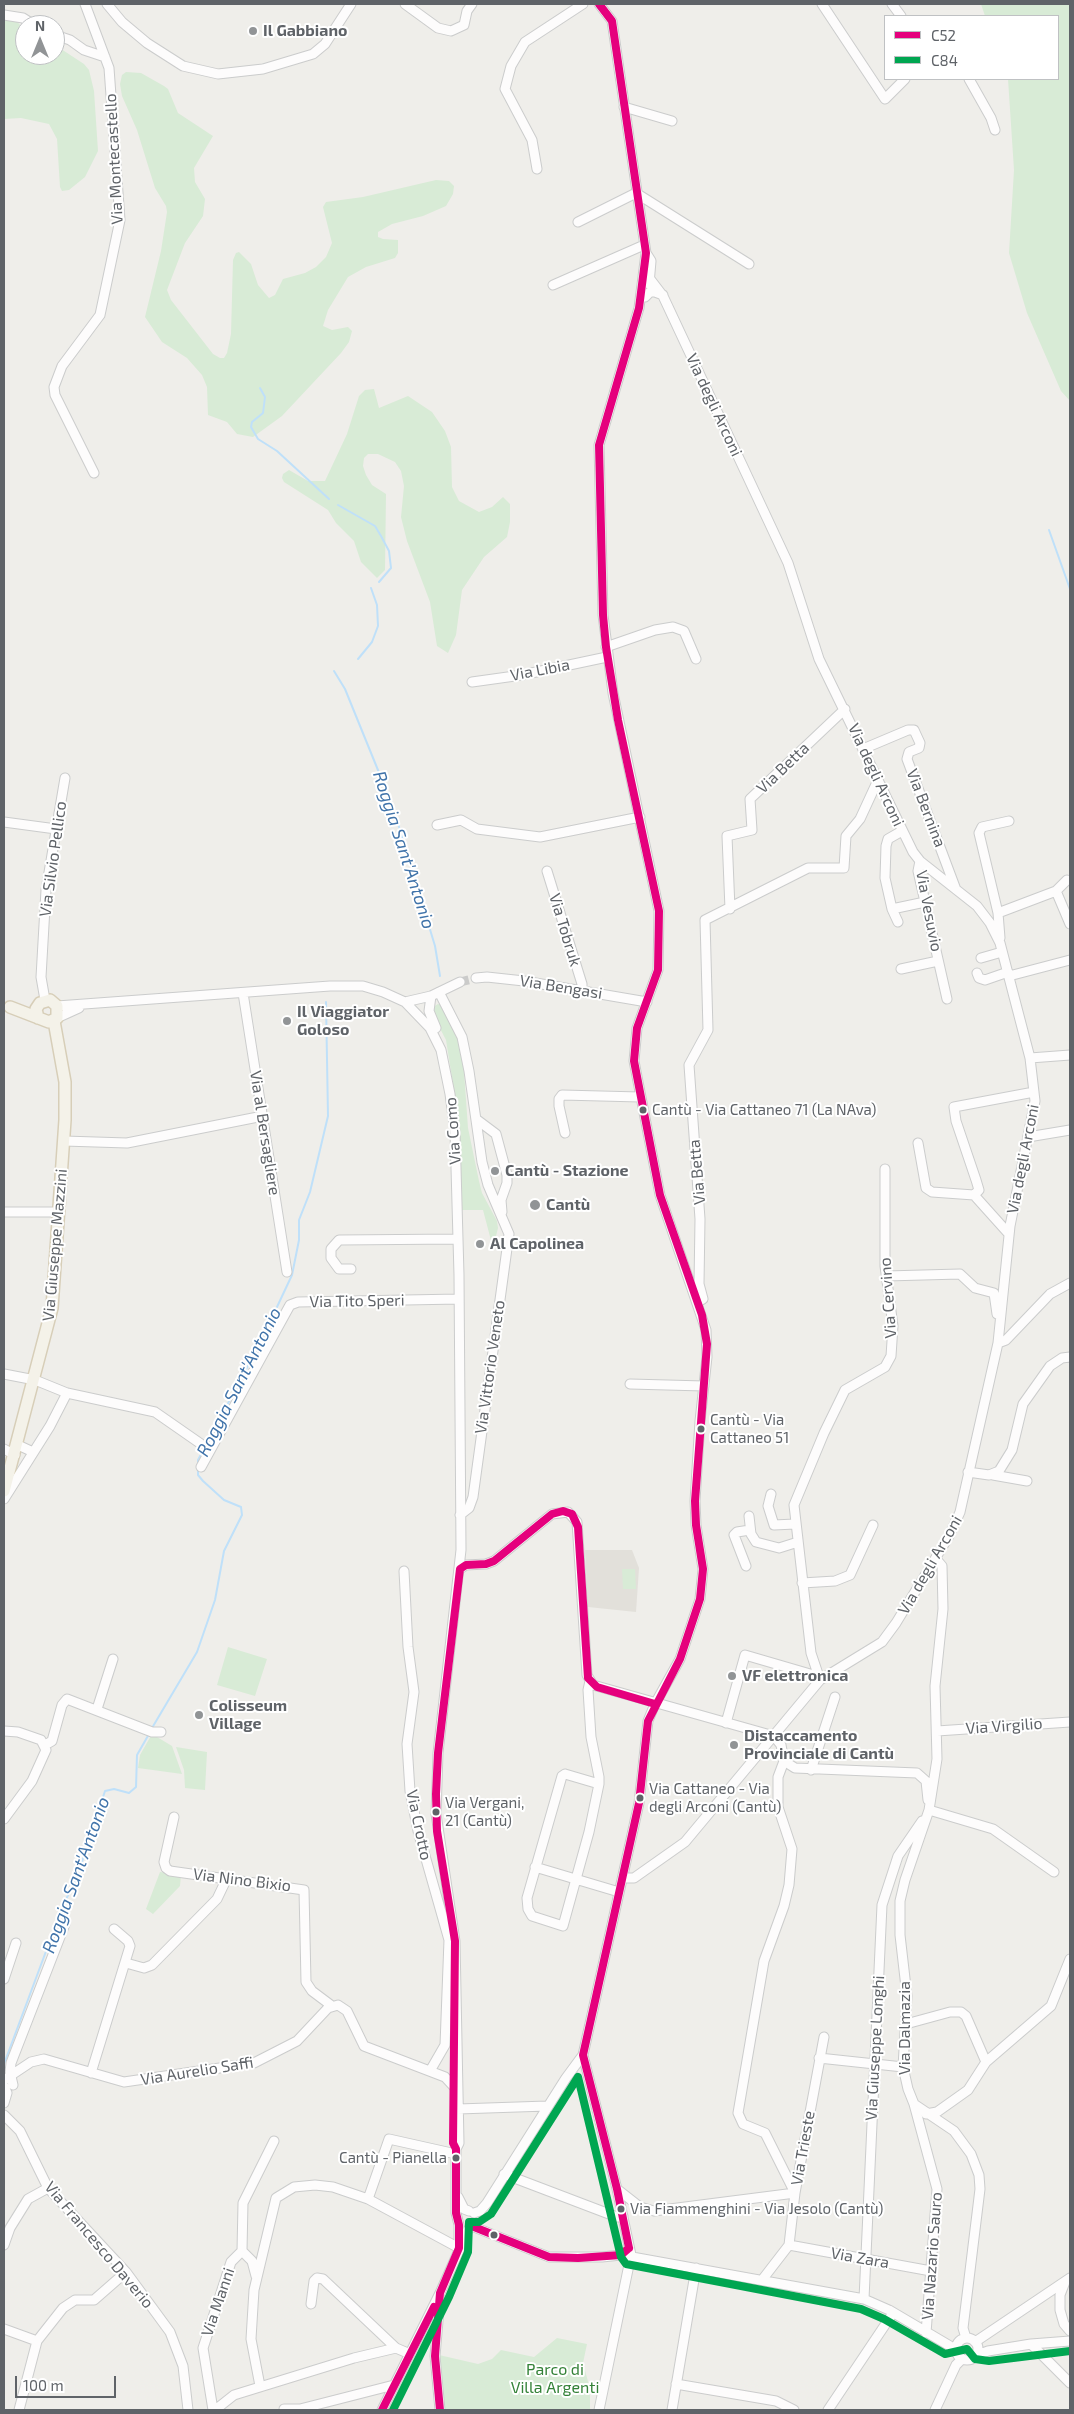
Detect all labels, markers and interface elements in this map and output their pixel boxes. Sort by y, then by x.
north arrow [15,15,65,65]
legend [884,15,1059,80]
text: N [35,17,45,34]
place label: Il Gabbiano [263,21,347,41]
marker: Il Gabbiano [247,25,259,37]
text: C52 [931,26,956,44]
text: C84 [931,51,958,69]
street label: Via Montecastello [101,93,127,225]
street label: Via degli Arconi [682,351,746,459]
street label: Via Libia [509,655,571,685]
street label: Via degli Arconi [844,721,908,829]
street label: Via Betta [753,738,813,798]
street label: Via Bernina [902,766,950,850]
water label: Roggia Sant'Antonio [368,768,440,932]
street label: Via Silvio Pellico [35,800,71,918]
street label: Via Vesuvio [912,869,946,953]
street label: Via Tobruk [545,891,585,969]
street label: Via Bengasi [518,971,604,1003]
place label: Il Viaggiator Goloso [297,1002,389,1040]
marker: Il Viaggiator Goloso [281,1015,293,1027]
street label: Via al Bersagliere [246,1069,284,1197]
street label: Via Como [441,1097,465,1165]
place label: Cantù - Via Cattaneo 71 (La NAva) [652,1101,876,1119]
street label: Via degli Arconi [1003,1103,1043,1215]
marker: Cantù - Via Cattaneo 71 (La NAva) [638,1105,648,1115]
street label: Via Betta [685,1139,709,1205]
place label: Cantù - Stazione [505,1161,629,1181]
marker: Cantù - Stazione [489,1165,501,1177]
street label: Via Giuseppe Mazzini [39,1168,71,1322]
place label: Cantù [546,1195,590,1215]
marker: Cantù [528,1198,542,1212]
place label: Al Capolinea [490,1234,584,1254]
marker: Al Capolinea [474,1238,486,1250]
street label: Via Cervino [876,1257,900,1339]
street label: Via Tito Speri [309,1291,405,1311]
street label: Via Vittorio Veneto [471,1299,509,1435]
water label: Roggia Sant'Antonio [192,1304,286,1460]
place label: Cantù - Via Cattaneo 51 [710,1411,789,1446]
marker: Cantù - Via Cattaneo 51 [696,1424,706,1434]
street label: Via degli Arconi [894,1512,966,1618]
place label: VF elettronica [742,1666,848,1686]
marker: VF elettronica [726,1670,738,1682]
place label: Colisseum Village [209,1696,287,1734]
marker: Colisseum Village [193,1709,205,1721]
street label: Via Virgilio [965,1714,1043,1738]
place label: Distaccamento Provinciale di Cantù [744,1726,894,1764]
marker: Distaccamento Provinciale di Cantù [728,1739,740,1751]
place label: Via Cattaneo - Via degli Arconi (Cantù) [649,1780,781,1815]
street label: Via Crotto [402,1788,436,1862]
marker: Via Cattaneo - Via degli Arconi (Cantù) [635,1793,645,1803]
water label: Roggia Sant'Antonio [38,1794,114,1956]
place label: Via Vergani, 21 (Cantù) [445,1794,524,1829]
marker: Via Vergani, 21 (Cantù) [431,1807,441,1817]
street label: Via Nino Bixio [192,1864,292,1896]
street label: Via Giuseppe Longhi [862,1975,888,2121]
street label: Via Dalmazia [895,1981,915,2075]
street label: Via Aurelio Saffi [139,2053,255,2089]
street label: Via Trieste [787,2109,819,2187]
place label: Cantù - Pianella [339,2149,447,2167]
marker: Cantù - Pianella [451,2153,461,2163]
street label: Via Francesco Daverio [40,2178,158,2312]
street label: Via Nazario Sauro [918,2191,946,2321]
place label: Via Fiammenghini - Via Jesolo (Cantù) [630,2200,883,2218]
marker: Via Fiammenghini - Via Jesolo (Cantù) [616,2204,626,2214]
unlabelled marker [489,2230,499,2240]
street label: Via Zara [829,2243,891,2273]
street label: Via Manni [197,2265,239,2339]
park label: Parco di Villa Argenti [511,2360,599,2398]
scale bar [18,2366,119,2398]
text: 100 m [23,2376,64,2394]

